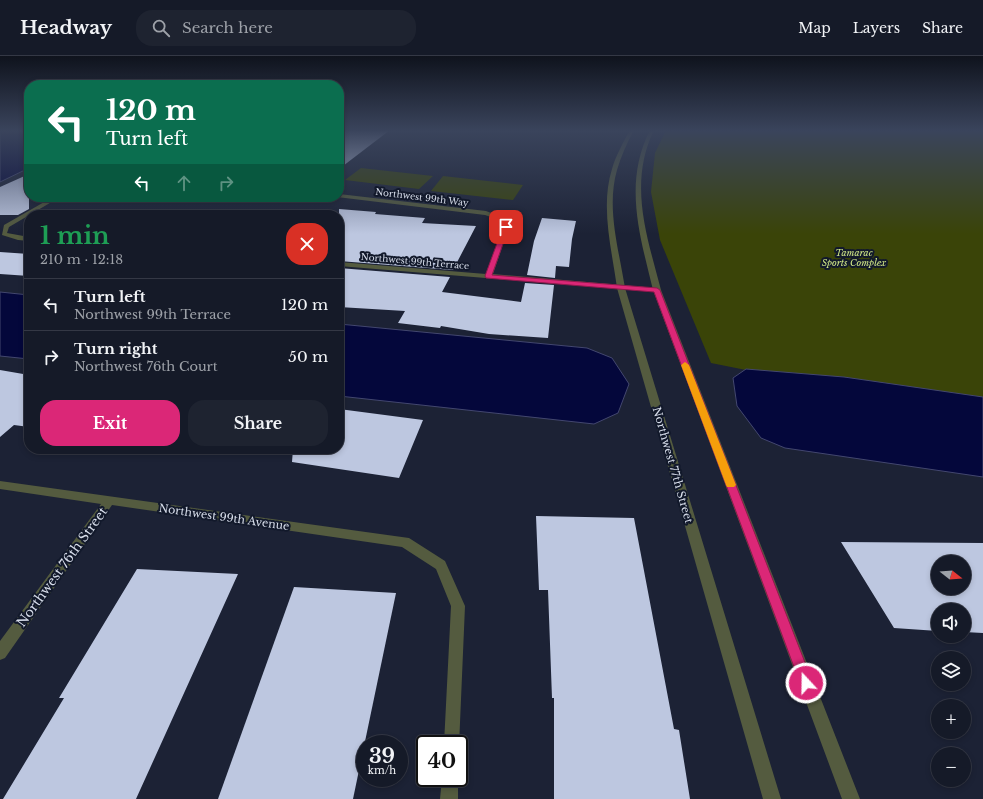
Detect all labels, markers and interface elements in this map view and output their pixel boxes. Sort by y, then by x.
search box [136,10,416,46]
text: Headway [20,16,112,39]
icon: search [150,17,172,39]
text: Search here [182,18,273,37]
text: Map [798,19,831,37]
text: Layers [853,19,900,37]
text: Share [922,19,963,37]
text: 120 m [106,93,196,128]
icon: left [40,96,92,148]
text: Turn left [106,128,188,150]
icon: left [131,172,153,194]
icon: ahead [173,172,195,194]
icon: right [215,172,237,194]
street label: Northwest 99th Way [375,186,470,208]
pin [489,210,523,244]
icon: arrive [495,216,517,238]
text: 1 min [40,221,110,250]
button: close [286,223,328,265]
park label: Tamarac Sports Complex [822,247,887,268]
text: 210 m · 12:18 [40,251,123,268]
street label: Northwest 99th Terrace [360,251,470,271]
text: Turn left [74,287,145,306]
icon: left [40,294,62,316]
text: 120 m [281,295,328,314]
text: Northwest 99th Terrace [74,306,231,323]
text: Turn right [74,339,157,358]
icon: right [40,346,62,368]
text: 50 m [288,347,328,366]
text: Northwest 76th Court [74,358,218,375]
button: Exit [40,400,180,446]
button: Share [188,400,328,446]
street label: Northwest 77th Street [650,405,697,526]
street label: Northwest 99th Avenue [158,501,290,533]
street label: Northwest 76th Street [13,504,111,630]
north arrow [931,555,971,595]
map controls [931,555,971,787]
button: sound [931,603,971,643]
button: layers [931,651,971,691]
position arrow [785,662,827,704]
button: + [931,699,971,739]
speed limit sign: 40 [416,735,468,787]
text: 39 [369,744,395,768]
button: − [931,747,971,787]
text: km/h [368,764,396,777]

